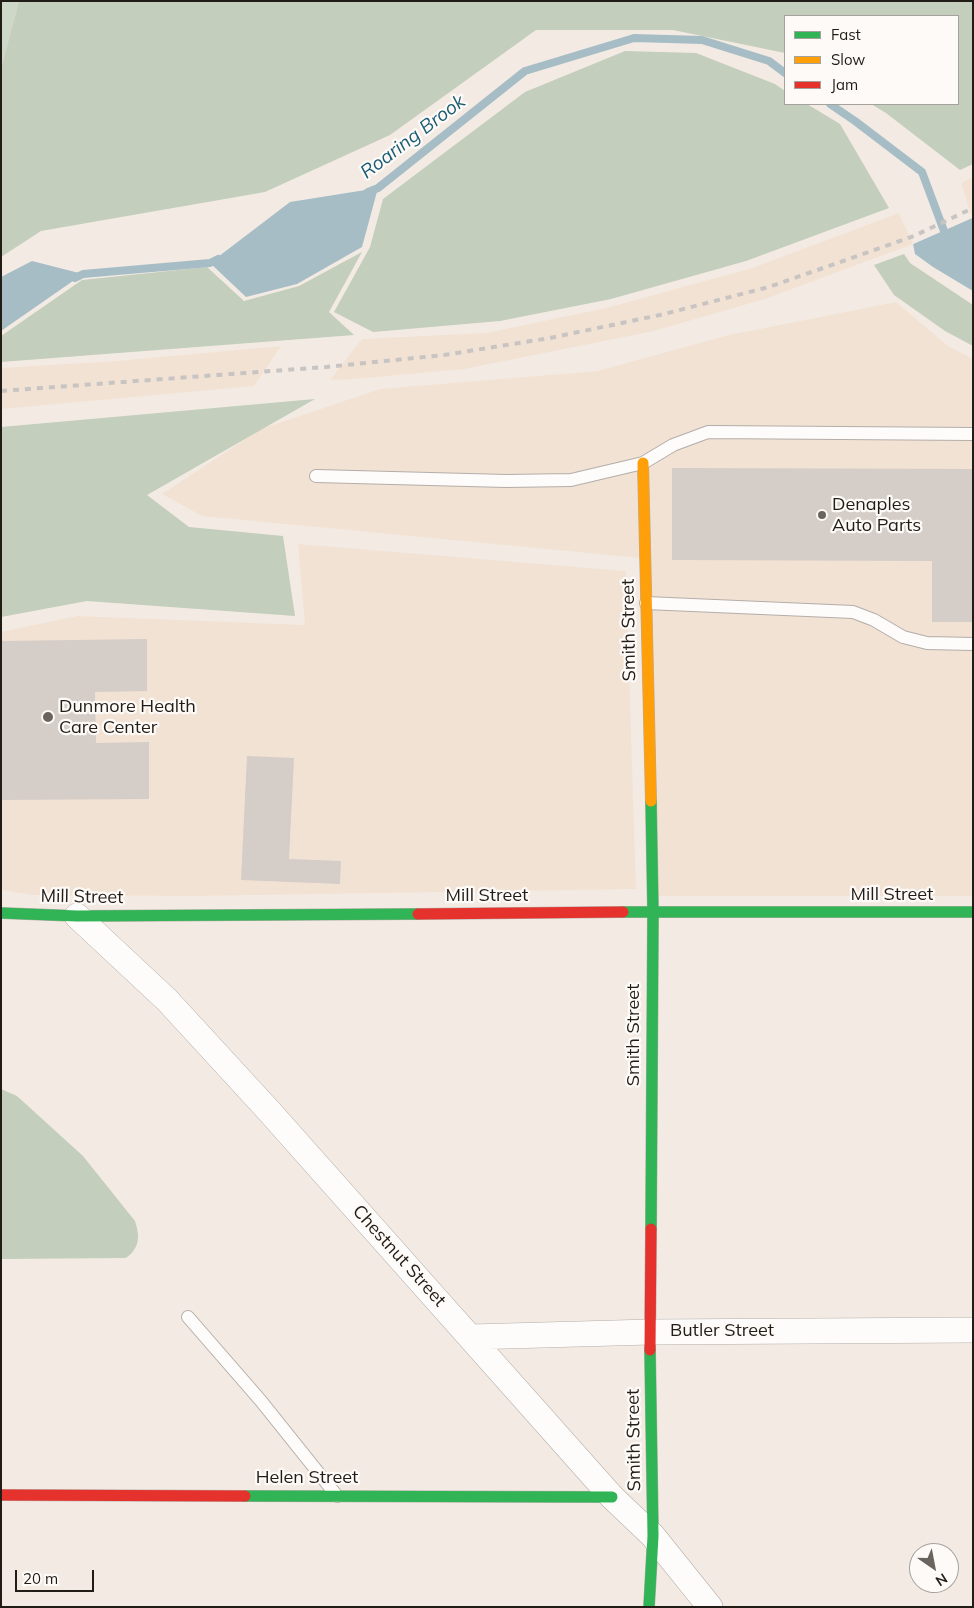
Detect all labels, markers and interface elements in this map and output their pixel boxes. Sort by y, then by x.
legend [784,15,959,105]
text: Fast [831,25,861,44]
text: Slow [831,50,865,69]
text: Jam [831,75,858,94]
water label: Roaring Brook [356,90,470,184]
place label: Denaples Auto Parts [832,494,921,536]
marker: Denaples Auto Parts [816,509,828,521]
street label: Smith Street [617,579,641,681]
place label: Dunmore Health Care Center [59,696,196,739]
marker: Dunmore Health Care Center [41,710,55,724]
street label: Mill Street [851,884,933,906]
street label: Mill Street [40,885,124,909]
street label: Mill Street [446,885,528,907]
street label: Smith Street [623,984,645,1086]
street label: Chestnut Street [348,1201,450,1311]
street label: Butler Street [670,1320,774,1342]
street label: Smith Street [622,1389,646,1491]
street label: Helen Street [256,1467,358,1489]
north arrow [909,1543,959,1593]
scale bar [18,1560,96,1592]
text: 20 m [23,1569,58,1588]
text: N [932,1569,951,1590]

